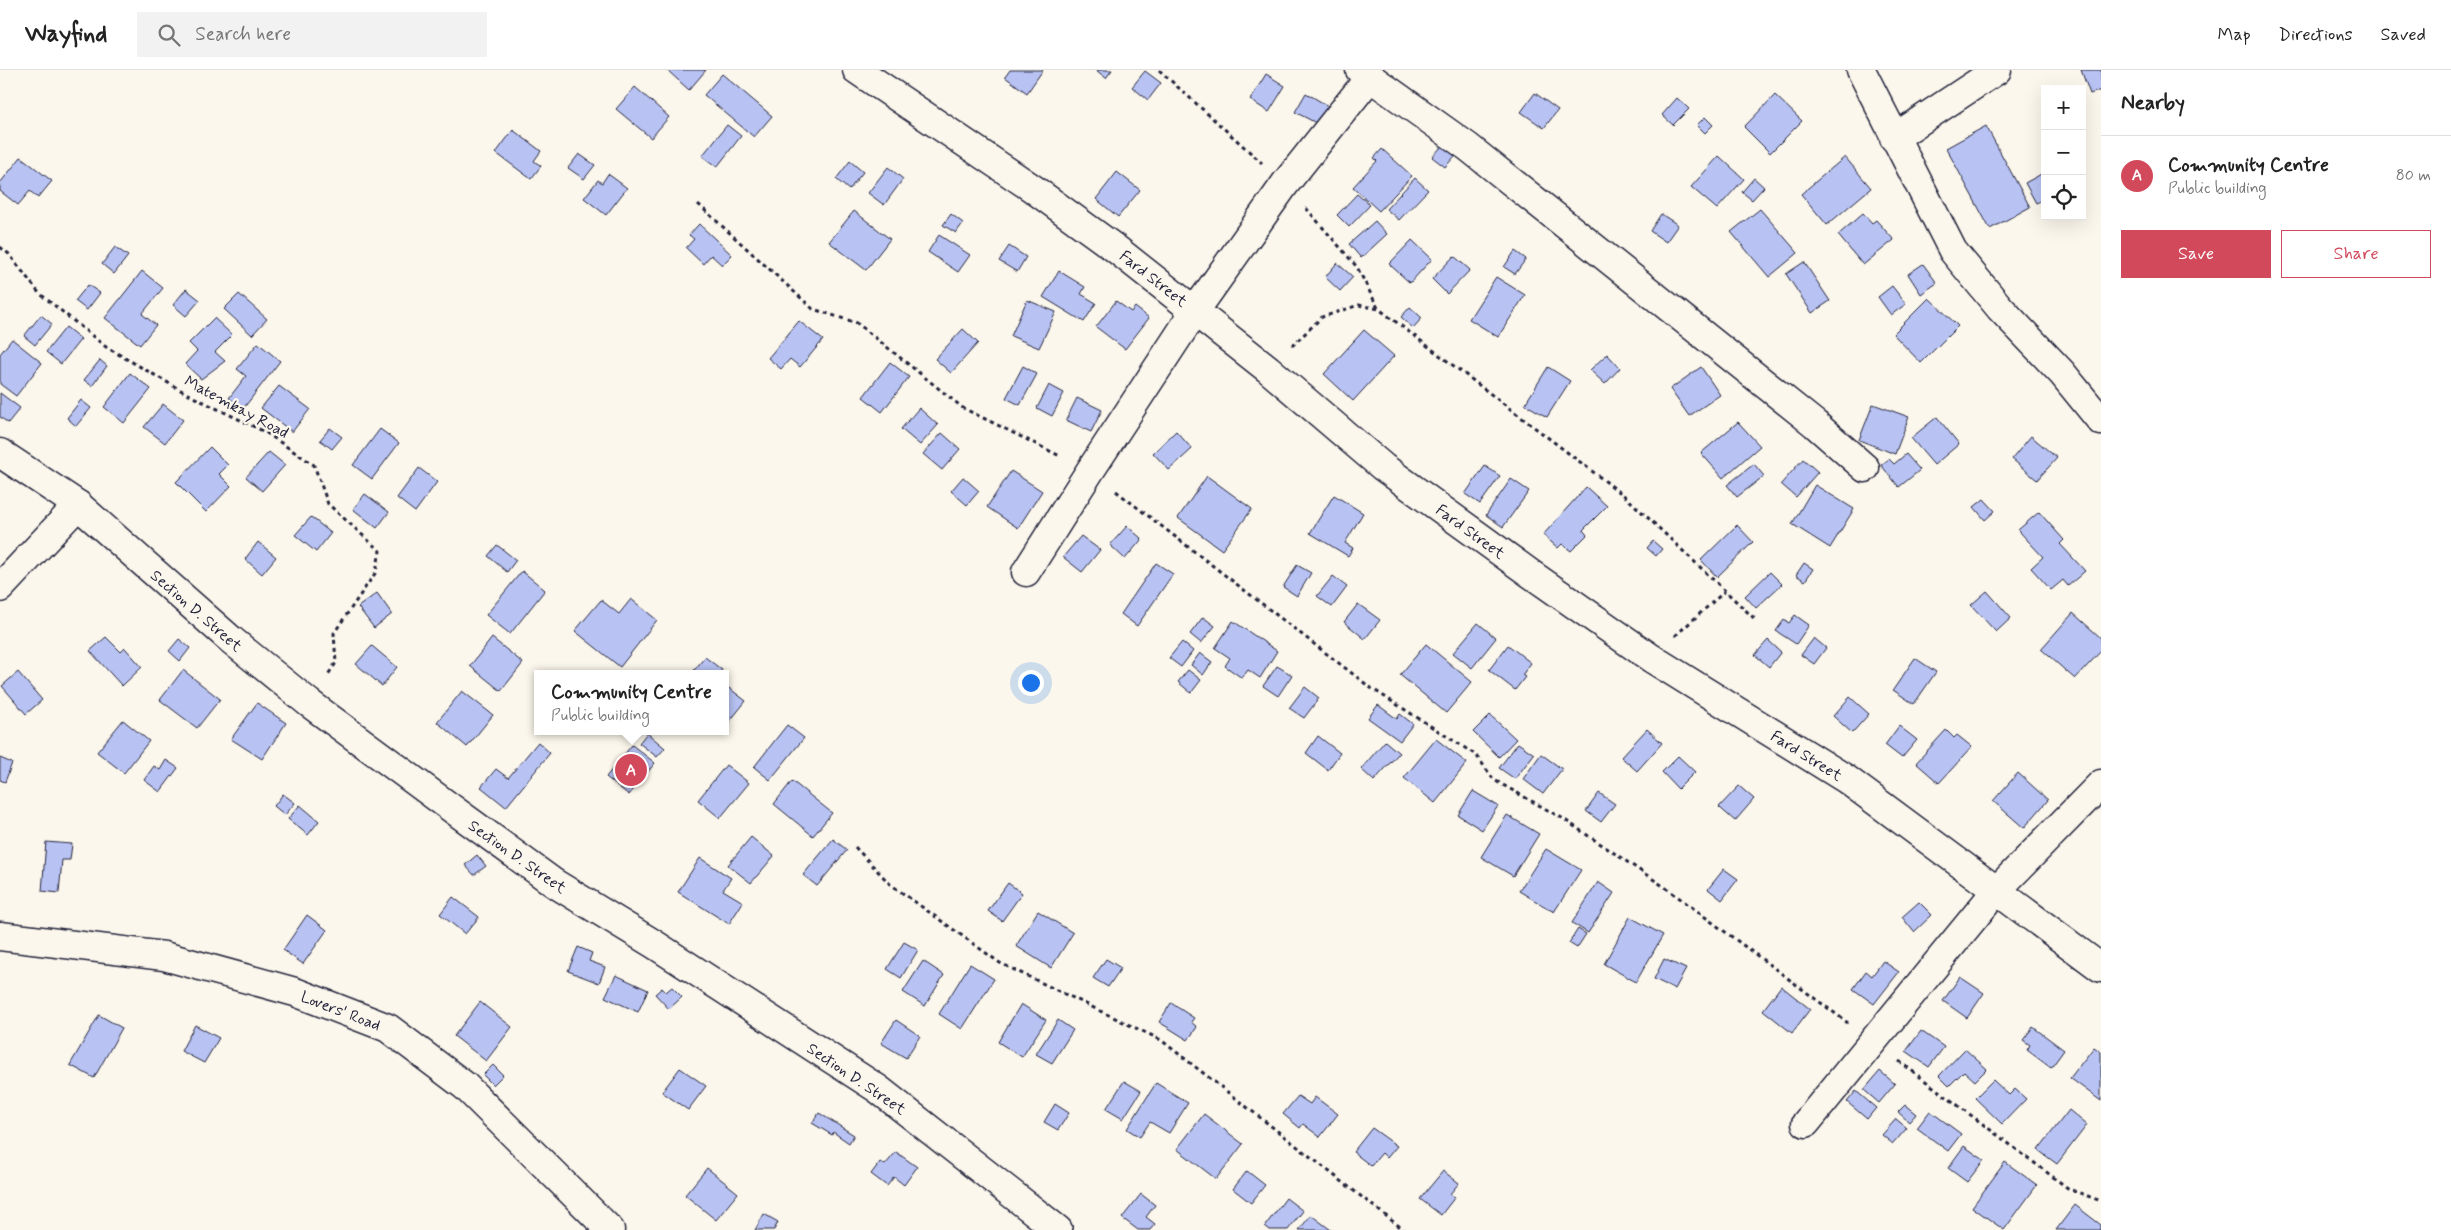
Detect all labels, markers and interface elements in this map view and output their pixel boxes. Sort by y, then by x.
search box [137,12,487,57]
text: Wayfind [25,19,107,50]
icon: search [155,21,183,49]
text: Search here [195,22,291,47]
text: Map [2218,23,2251,47]
text: Directions [2279,23,2353,47]
text: Saved [2381,23,2426,47]
map controls [2041,85,2086,220]
button: + [2041,85,2086,130]
text: Nearby [2121,89,2185,117]
button: − [2041,130,2086,175]
text: Community Centre [2168,153,2329,178]
text: A [2132,165,2142,186]
text: 80 m [2396,165,2431,186]
button: locate [2041,175,2086,220]
text: Public building [2168,178,2267,199]
button: Save [2121,230,2271,278]
button: Share [2281,230,2431,278]
street label: Fard Street [1115,246,1192,313]
street label: Matemkay Road [180,371,292,444]
street label: Fard Street [1431,500,1509,565]
street label: Section D. Street [146,565,247,657]
popup [534,670,729,735]
your location [1018,670,1044,696]
text: Community Centre [551,680,712,705]
text: Public building [551,705,650,726]
street label: Fard Street [1766,726,1847,787]
pin: A [615,751,647,789]
street label: Section D. Street [464,816,571,899]
street label: Lovers' Road [298,987,383,1036]
street label: Section D. Street [802,1038,910,1121]

